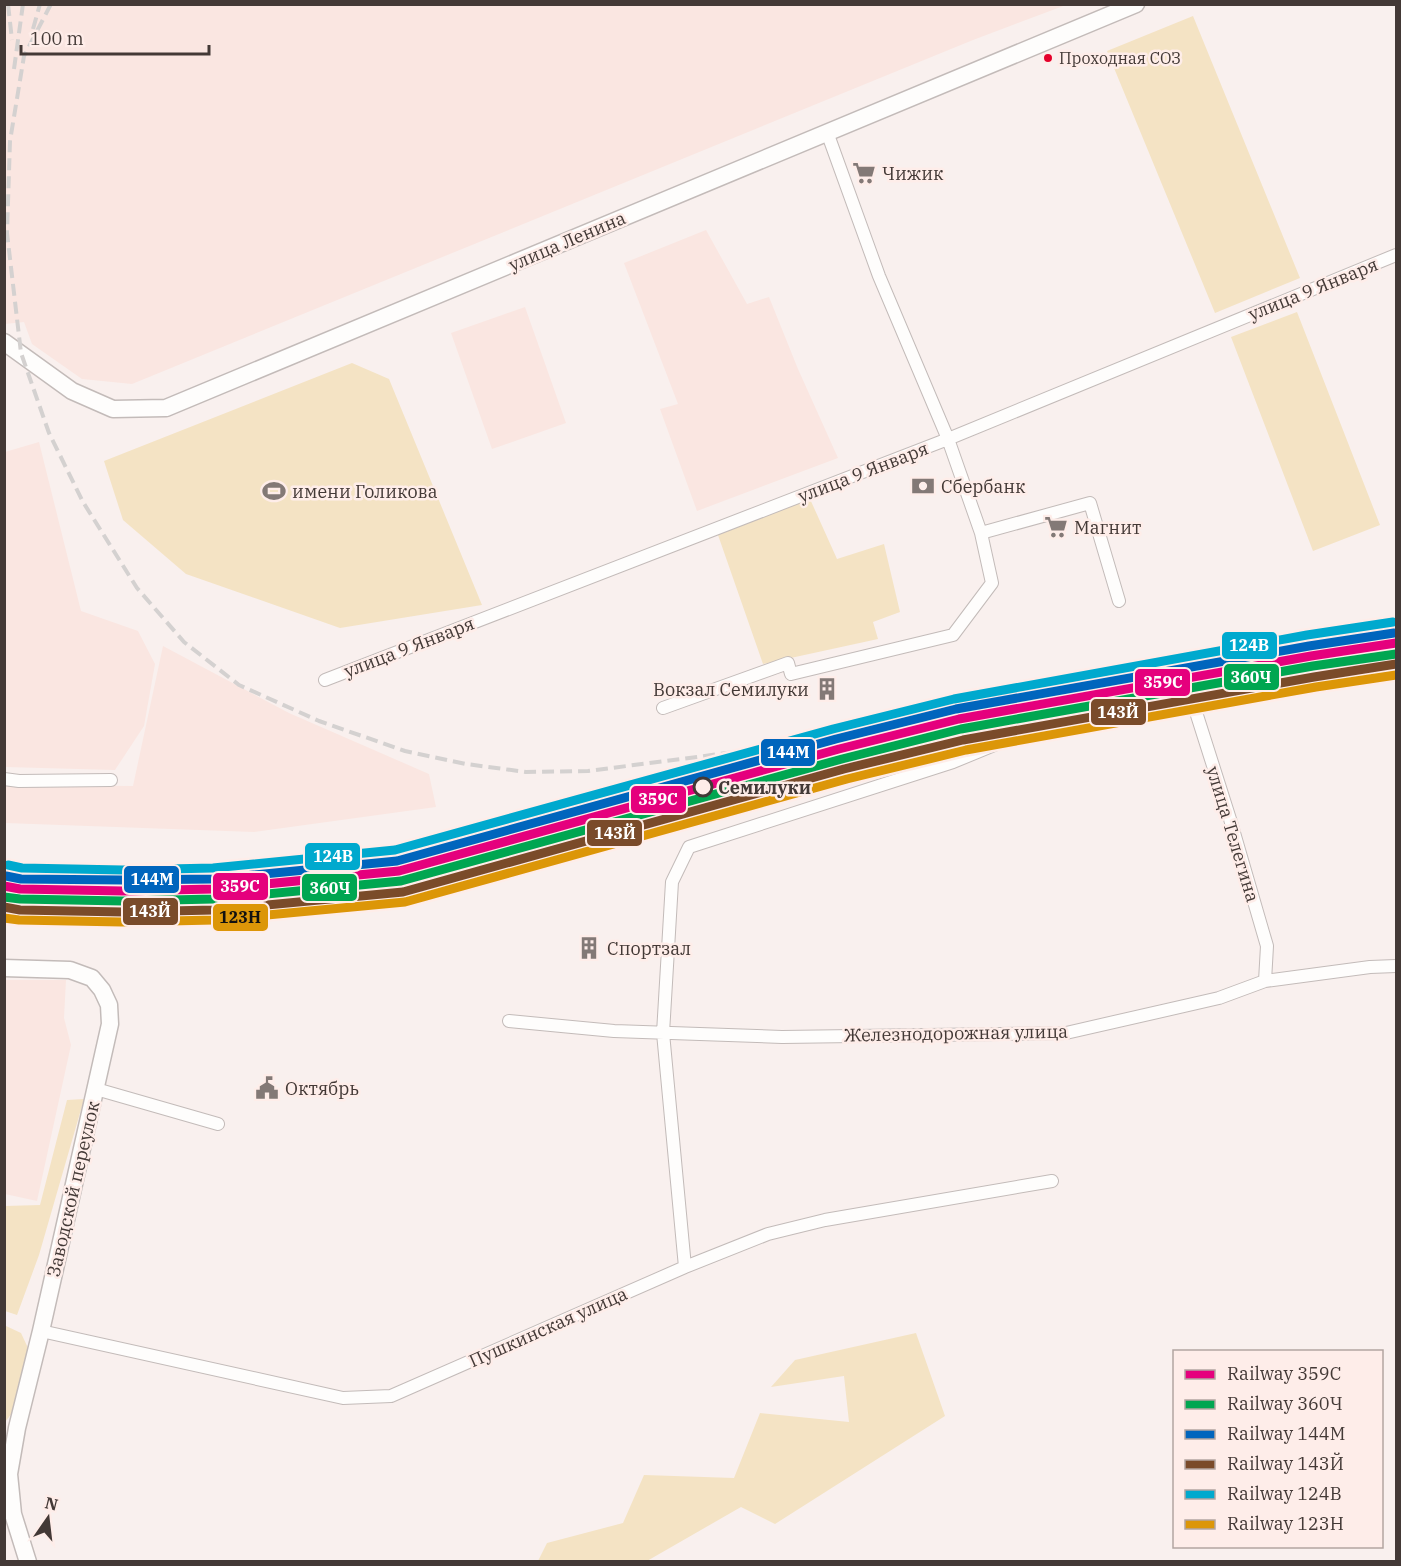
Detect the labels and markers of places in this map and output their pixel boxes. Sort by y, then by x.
place label: Проходная СОЗ [1059,48,1181,68]
marker: Проходная СОЗ [1042,52,1054,64]
supermarket icon: Чижик [851,160,877,186]
place label: Чижик [882,162,944,185]
bank icon: Сбербанк [910,473,936,499]
place label: Сбербанк [941,475,1026,498]
sports icon: имени Голикова [261,478,287,504]
place label: имени Голикова [292,480,438,503]
supermarket icon: Магнит [1043,514,1069,540]
place label: Магнит [1074,516,1141,539]
building icon: Вокзал Семилуки [814,676,840,702]
place label: Вокзал Семилуки [653,678,809,701]
place label: Семилуки [718,776,811,799]
marker: Семилуки [693,777,713,797]
building icon: Спортзал [576,935,602,961]
place label: Спортзал [607,937,691,960]
public building icon: Октябрь [254,1075,280,1101]
place label: Октябрь [285,1077,359,1100]

